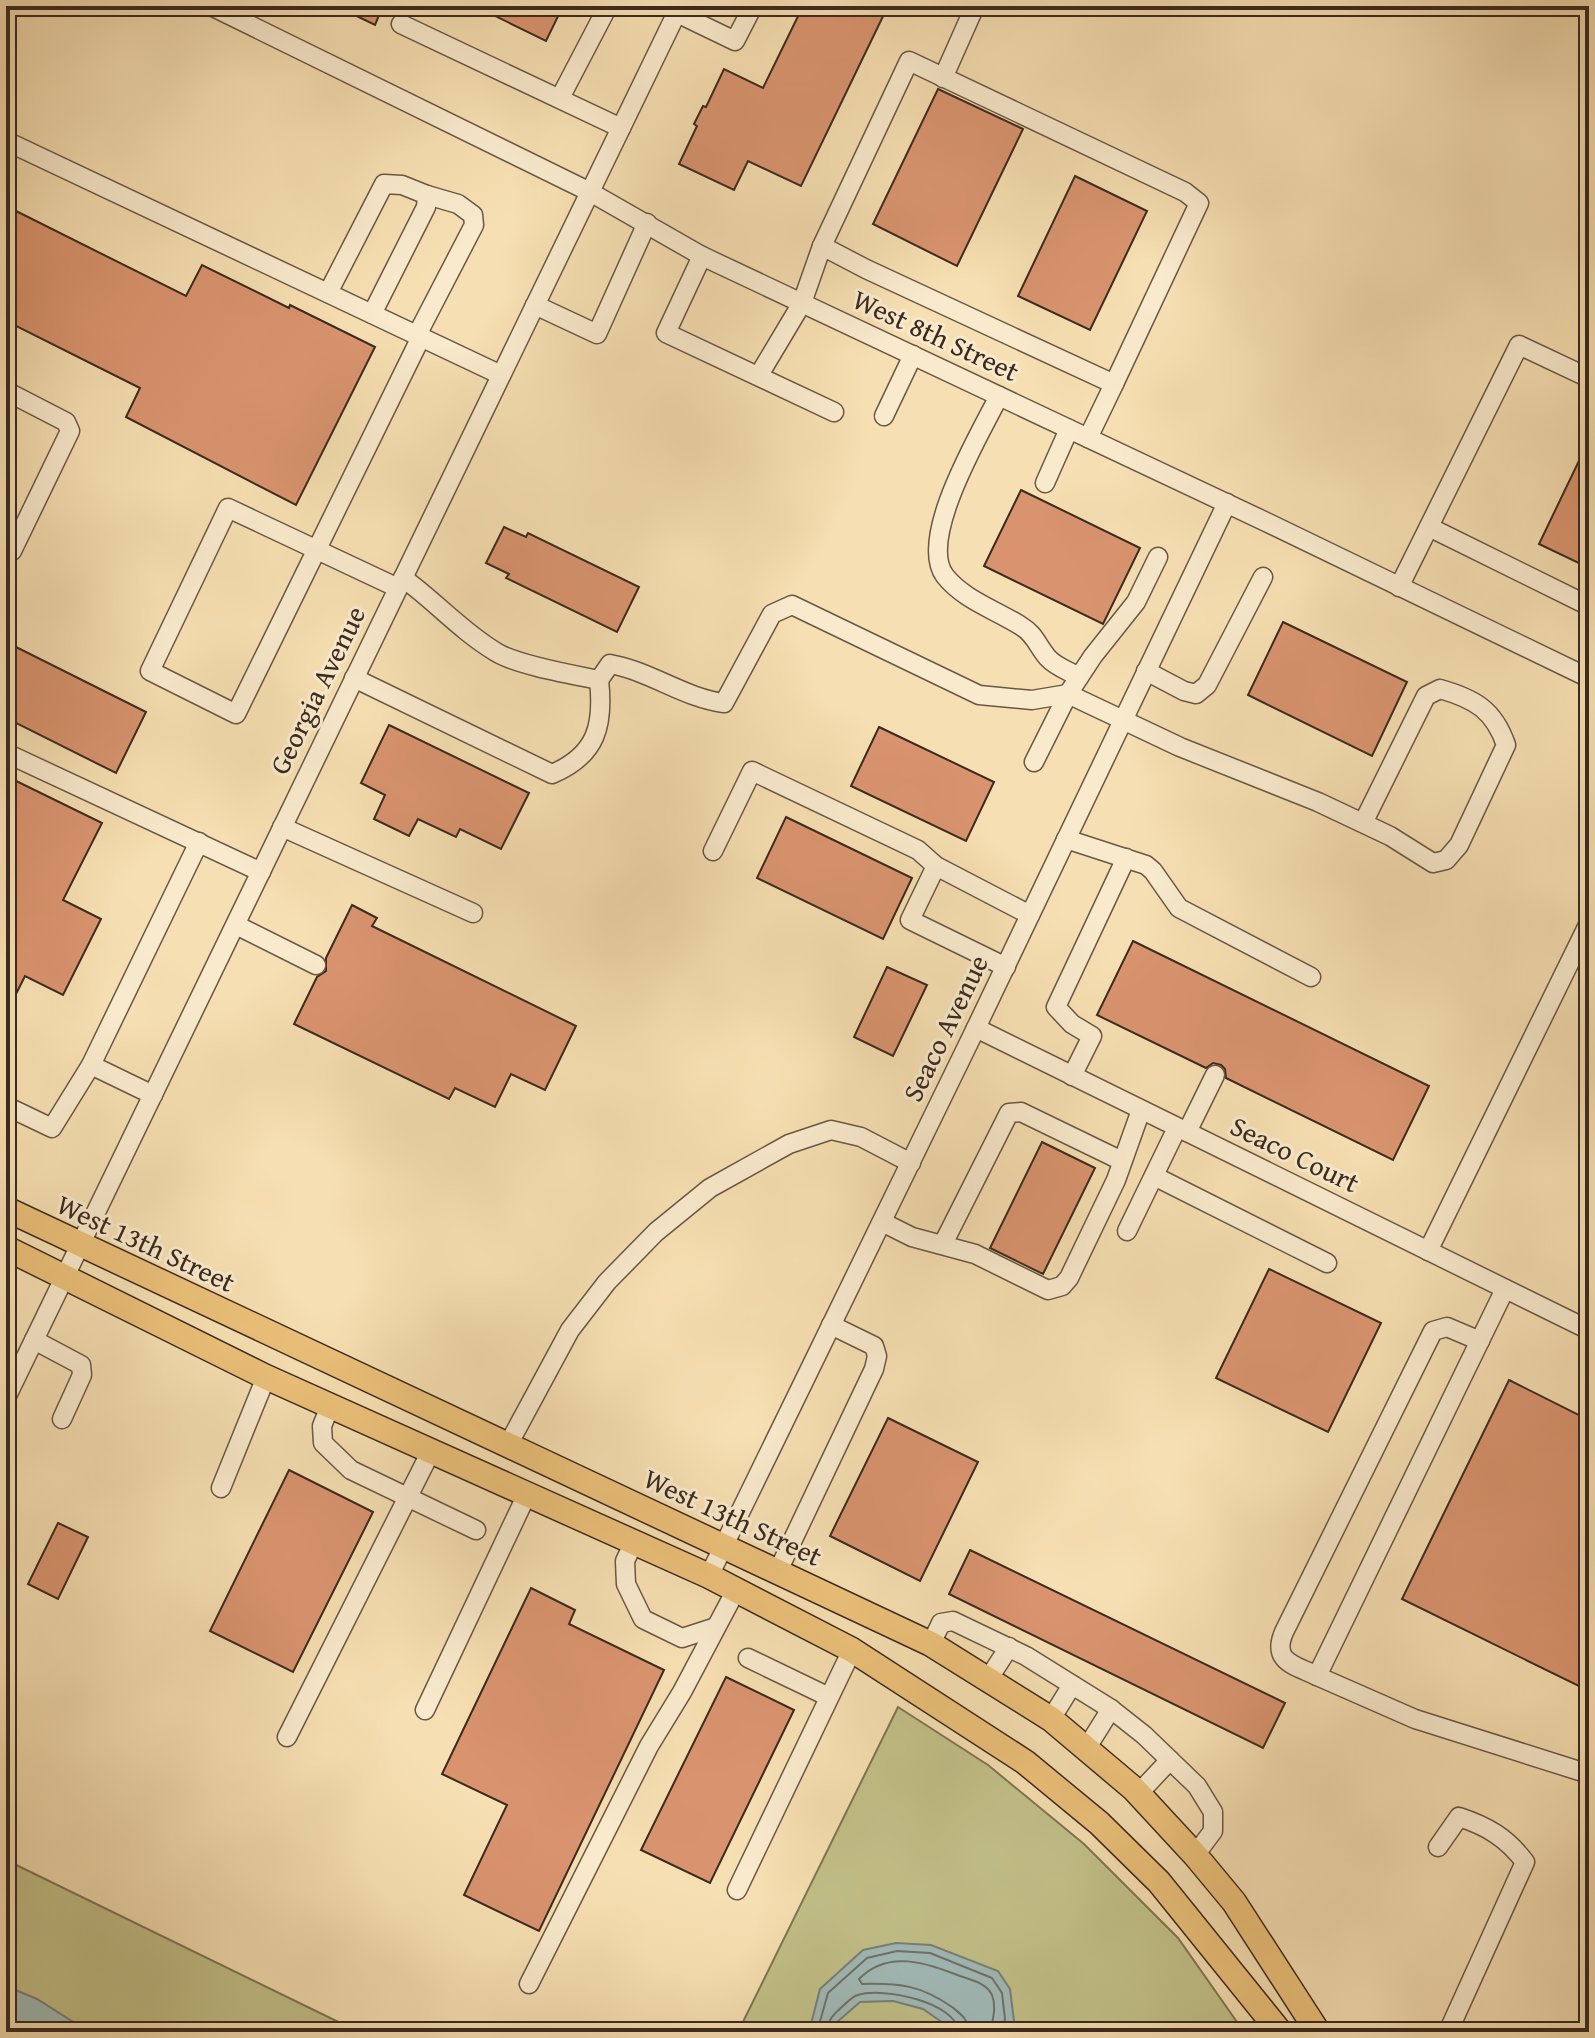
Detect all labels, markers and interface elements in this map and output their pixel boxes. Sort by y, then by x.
street label: West 8th Street [846,278,1026,391]
street label: Georgia Avenue [258,599,375,781]
street label: Seaco Avenue [891,947,998,1108]
street label: Seaco Court [1224,1105,1367,1202]
street label: West 13th Street [50,1183,242,1302]
street label: West 13th Street [637,1457,829,1576]

